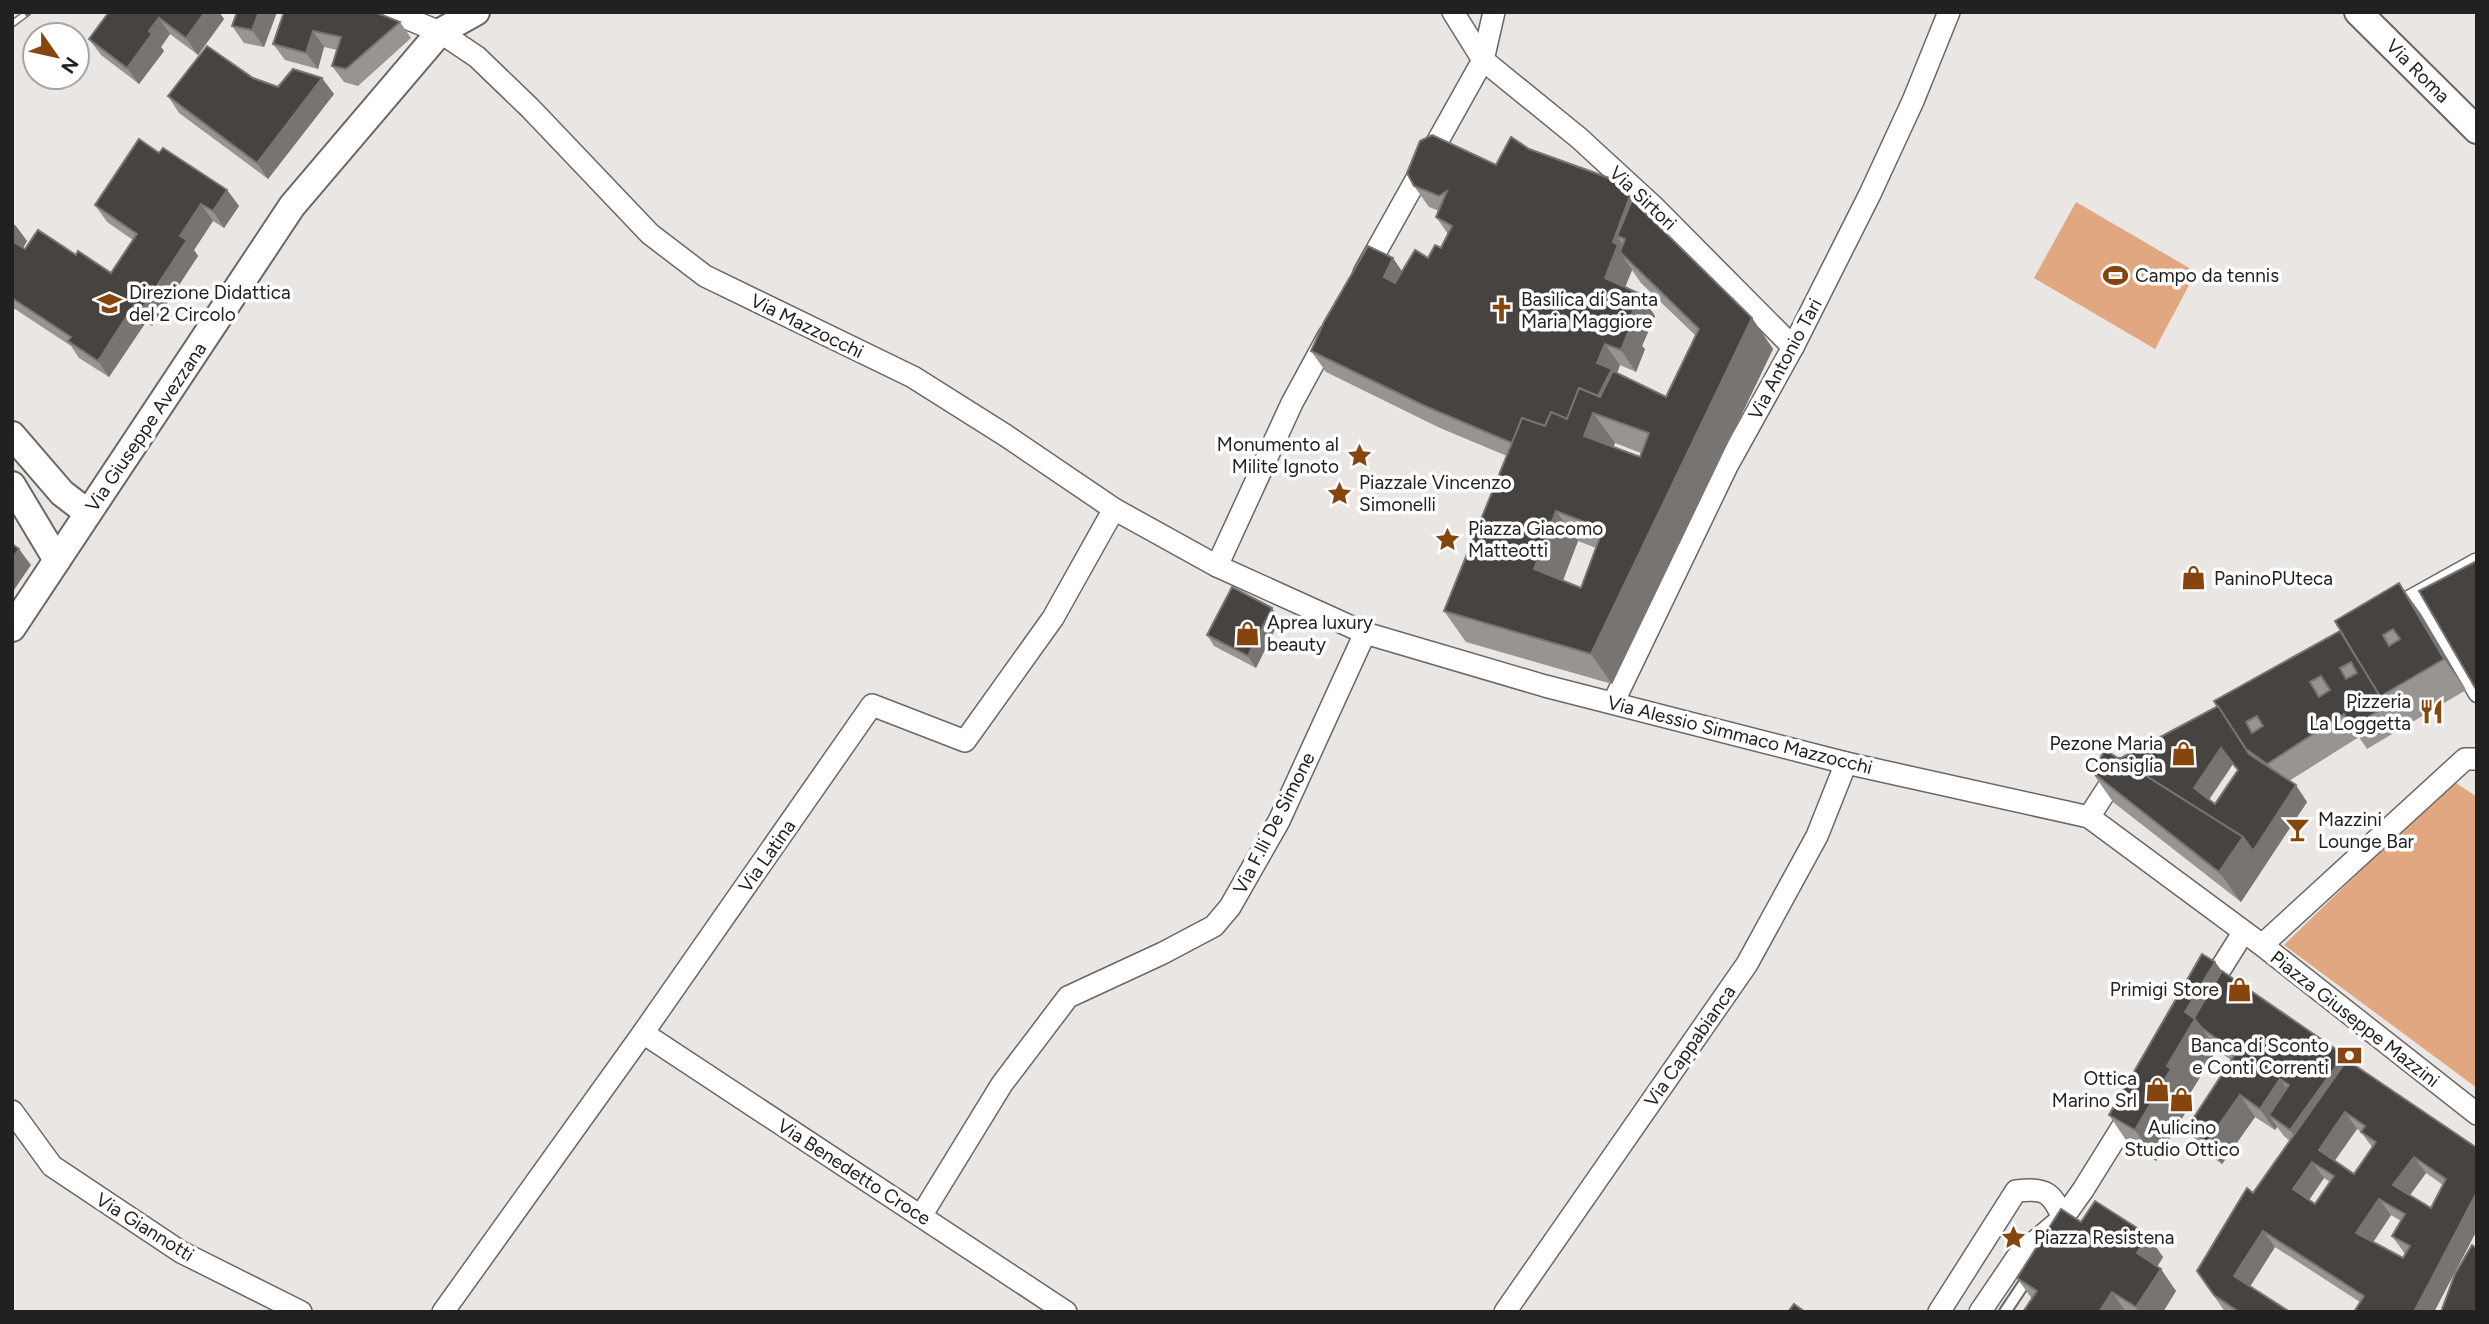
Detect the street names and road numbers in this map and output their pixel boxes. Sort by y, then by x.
street label: Via Roma [2381,34,2455,108]
street label: Via Sirtori [1605,161,1681,235]
street label: Via Mazzocchi [747,289,867,363]
street label: Via Antonio Tari [1743,294,1827,424]
street label: Via Giuseppe Avezzana [81,338,211,516]
street label: Via Alessio Simmaco Mazzocchi [1605,691,1875,779]
street label: Via F.lli De Simone [1228,748,1320,898]
street label: Via Latina [734,815,800,897]
street label: Piazza Giuseppe Mazzini [2266,946,2444,1092]
street label: Via Cappabianca [1639,981,1741,1111]
street label: Via Benedetto Croce [773,1114,935,1230]
street label: Via Giannotti [92,1188,198,1266]

